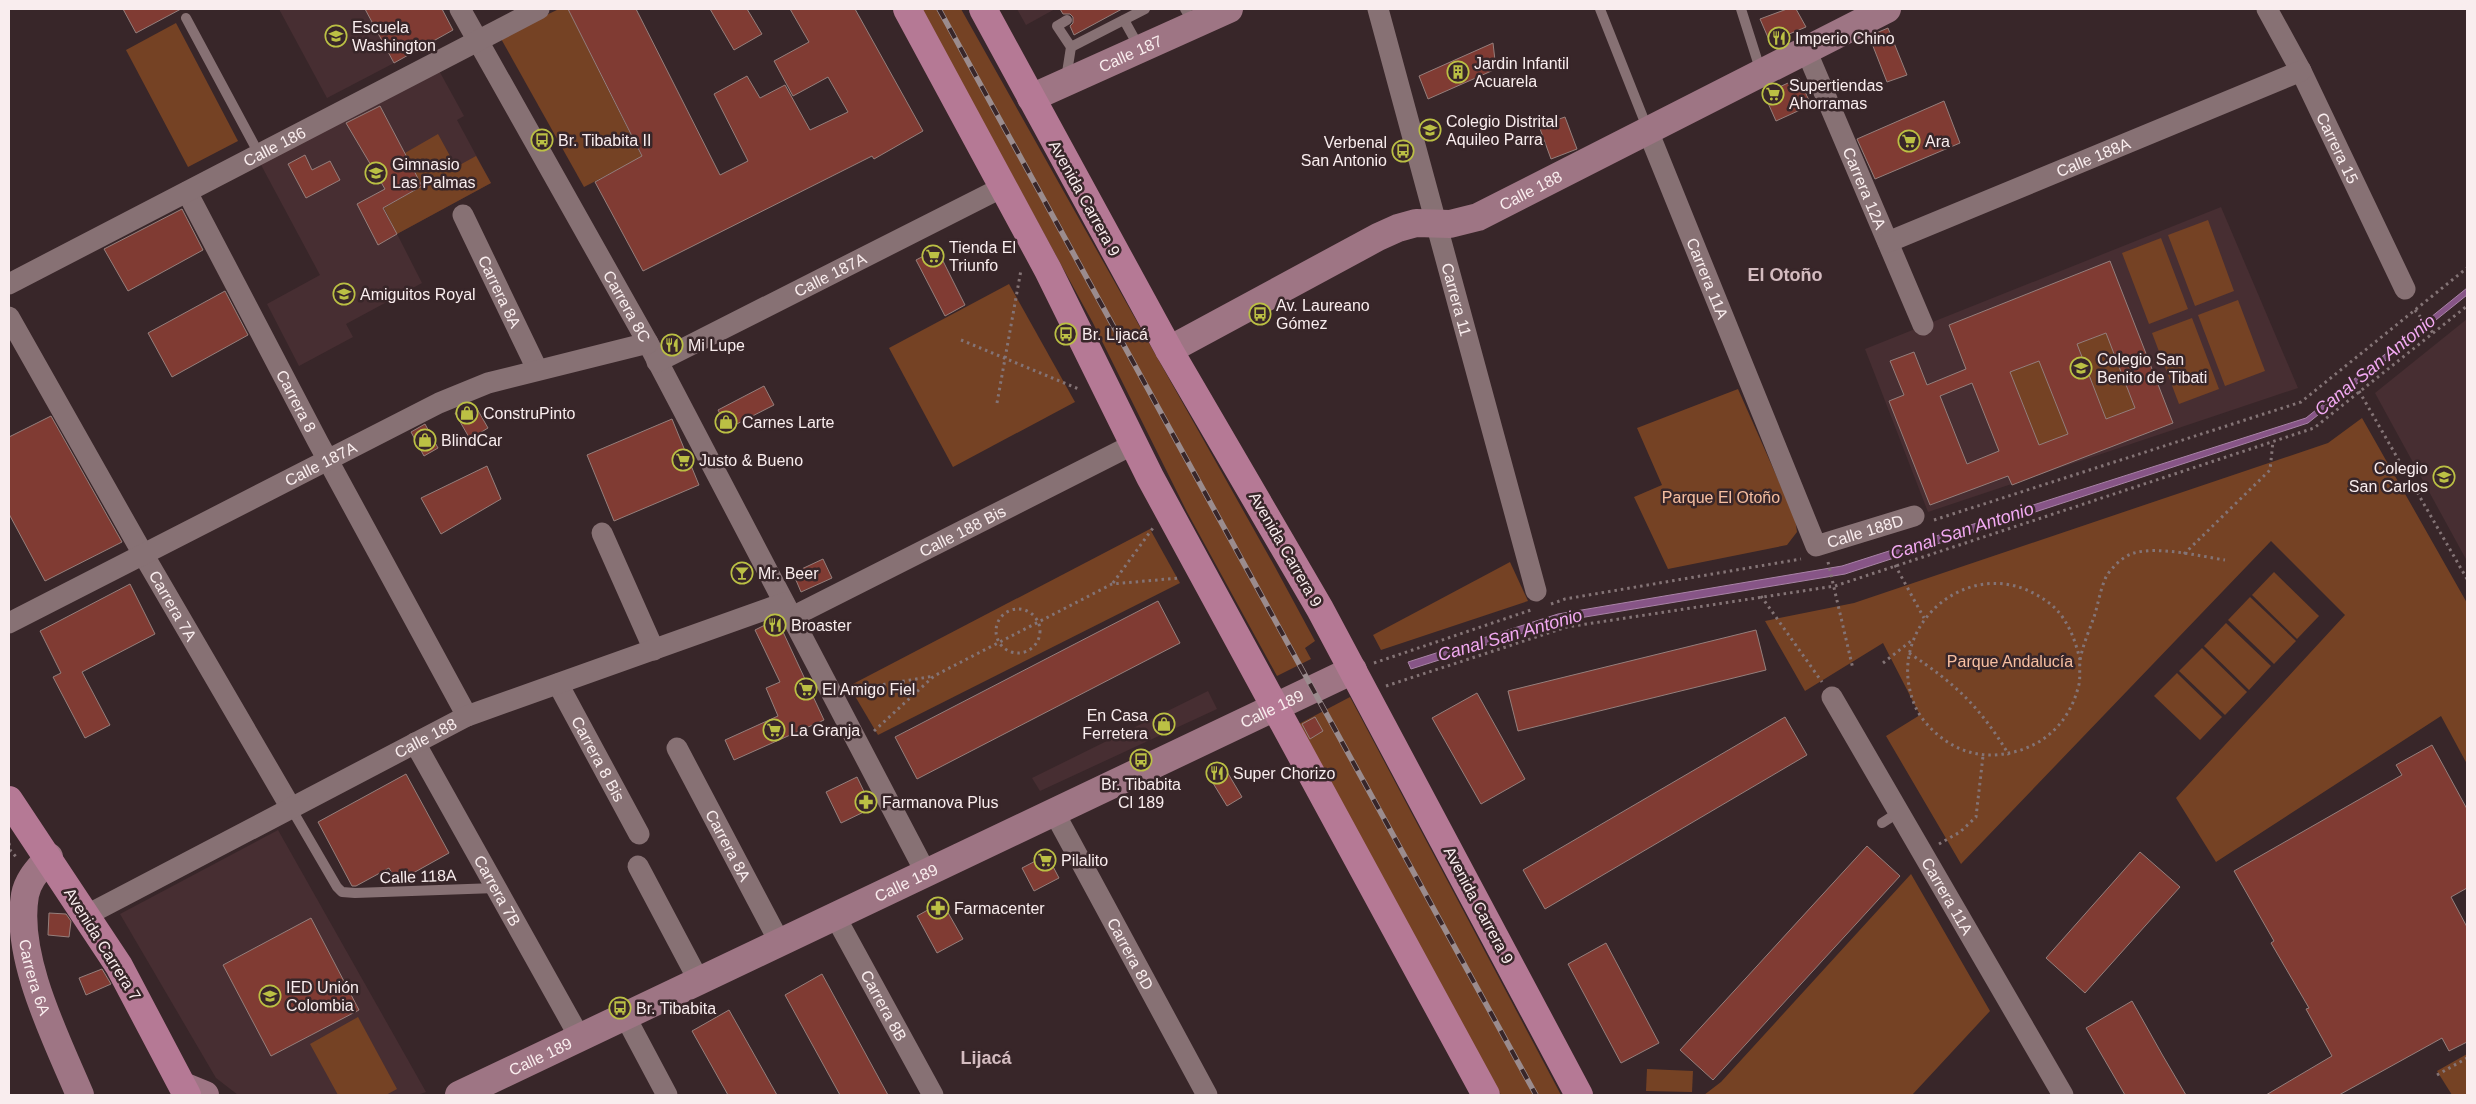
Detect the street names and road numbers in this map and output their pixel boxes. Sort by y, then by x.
street label: Calle 187 [1096,32,1165,75]
street label: Carrera 15 [2313,110,2361,186]
street label: Calle 186 [241,124,309,170]
street label: Calle 188A [2054,135,2133,180]
street label: Avenida Carrera 9 [1046,137,1123,259]
street label: Carrera 12A [1839,145,1889,232]
street label: Calle 188 [1497,168,1565,214]
street label: Carrera 11A [1683,236,1731,322]
street label: Calle 187A [792,249,869,300]
street label: Carrera 8A [475,253,524,331]
street label: Carrera 11 [1438,261,1474,338]
street label: Carrera 8C [600,268,654,345]
street label: Carrera 8 [273,367,319,435]
street label: Calle 187A [282,438,360,489]
street label: Avenida Carrera 9 [1246,489,1325,610]
street label: Calle 188 Bis [917,502,1009,560]
street label: Calle 188D [1825,512,1906,551]
street label: Carrera 7A [146,568,200,644]
street label: Calle 189 [1238,687,1306,731]
street label: Carrera 8 Bis [568,713,628,805]
street label: Calle 188 [392,715,460,761]
street label: Carrera 8A [702,807,754,884]
street label: Avenida Carrera 9 [1441,844,1517,967]
street label: Carrera 7B [471,852,524,929]
street label: Carrera 11A [1918,855,1976,938]
street label: Calle 189 [872,861,941,905]
street label: Calle 118A [379,867,457,886]
street label: Avenida Carrera 7 [61,885,144,1004]
street label: Carrera 8D [1104,915,1156,993]
street label: Carrera 6A [16,938,53,1018]
street label: Carrera 8B [857,967,910,1044]
street label: Calle 189 [506,1035,575,1079]

